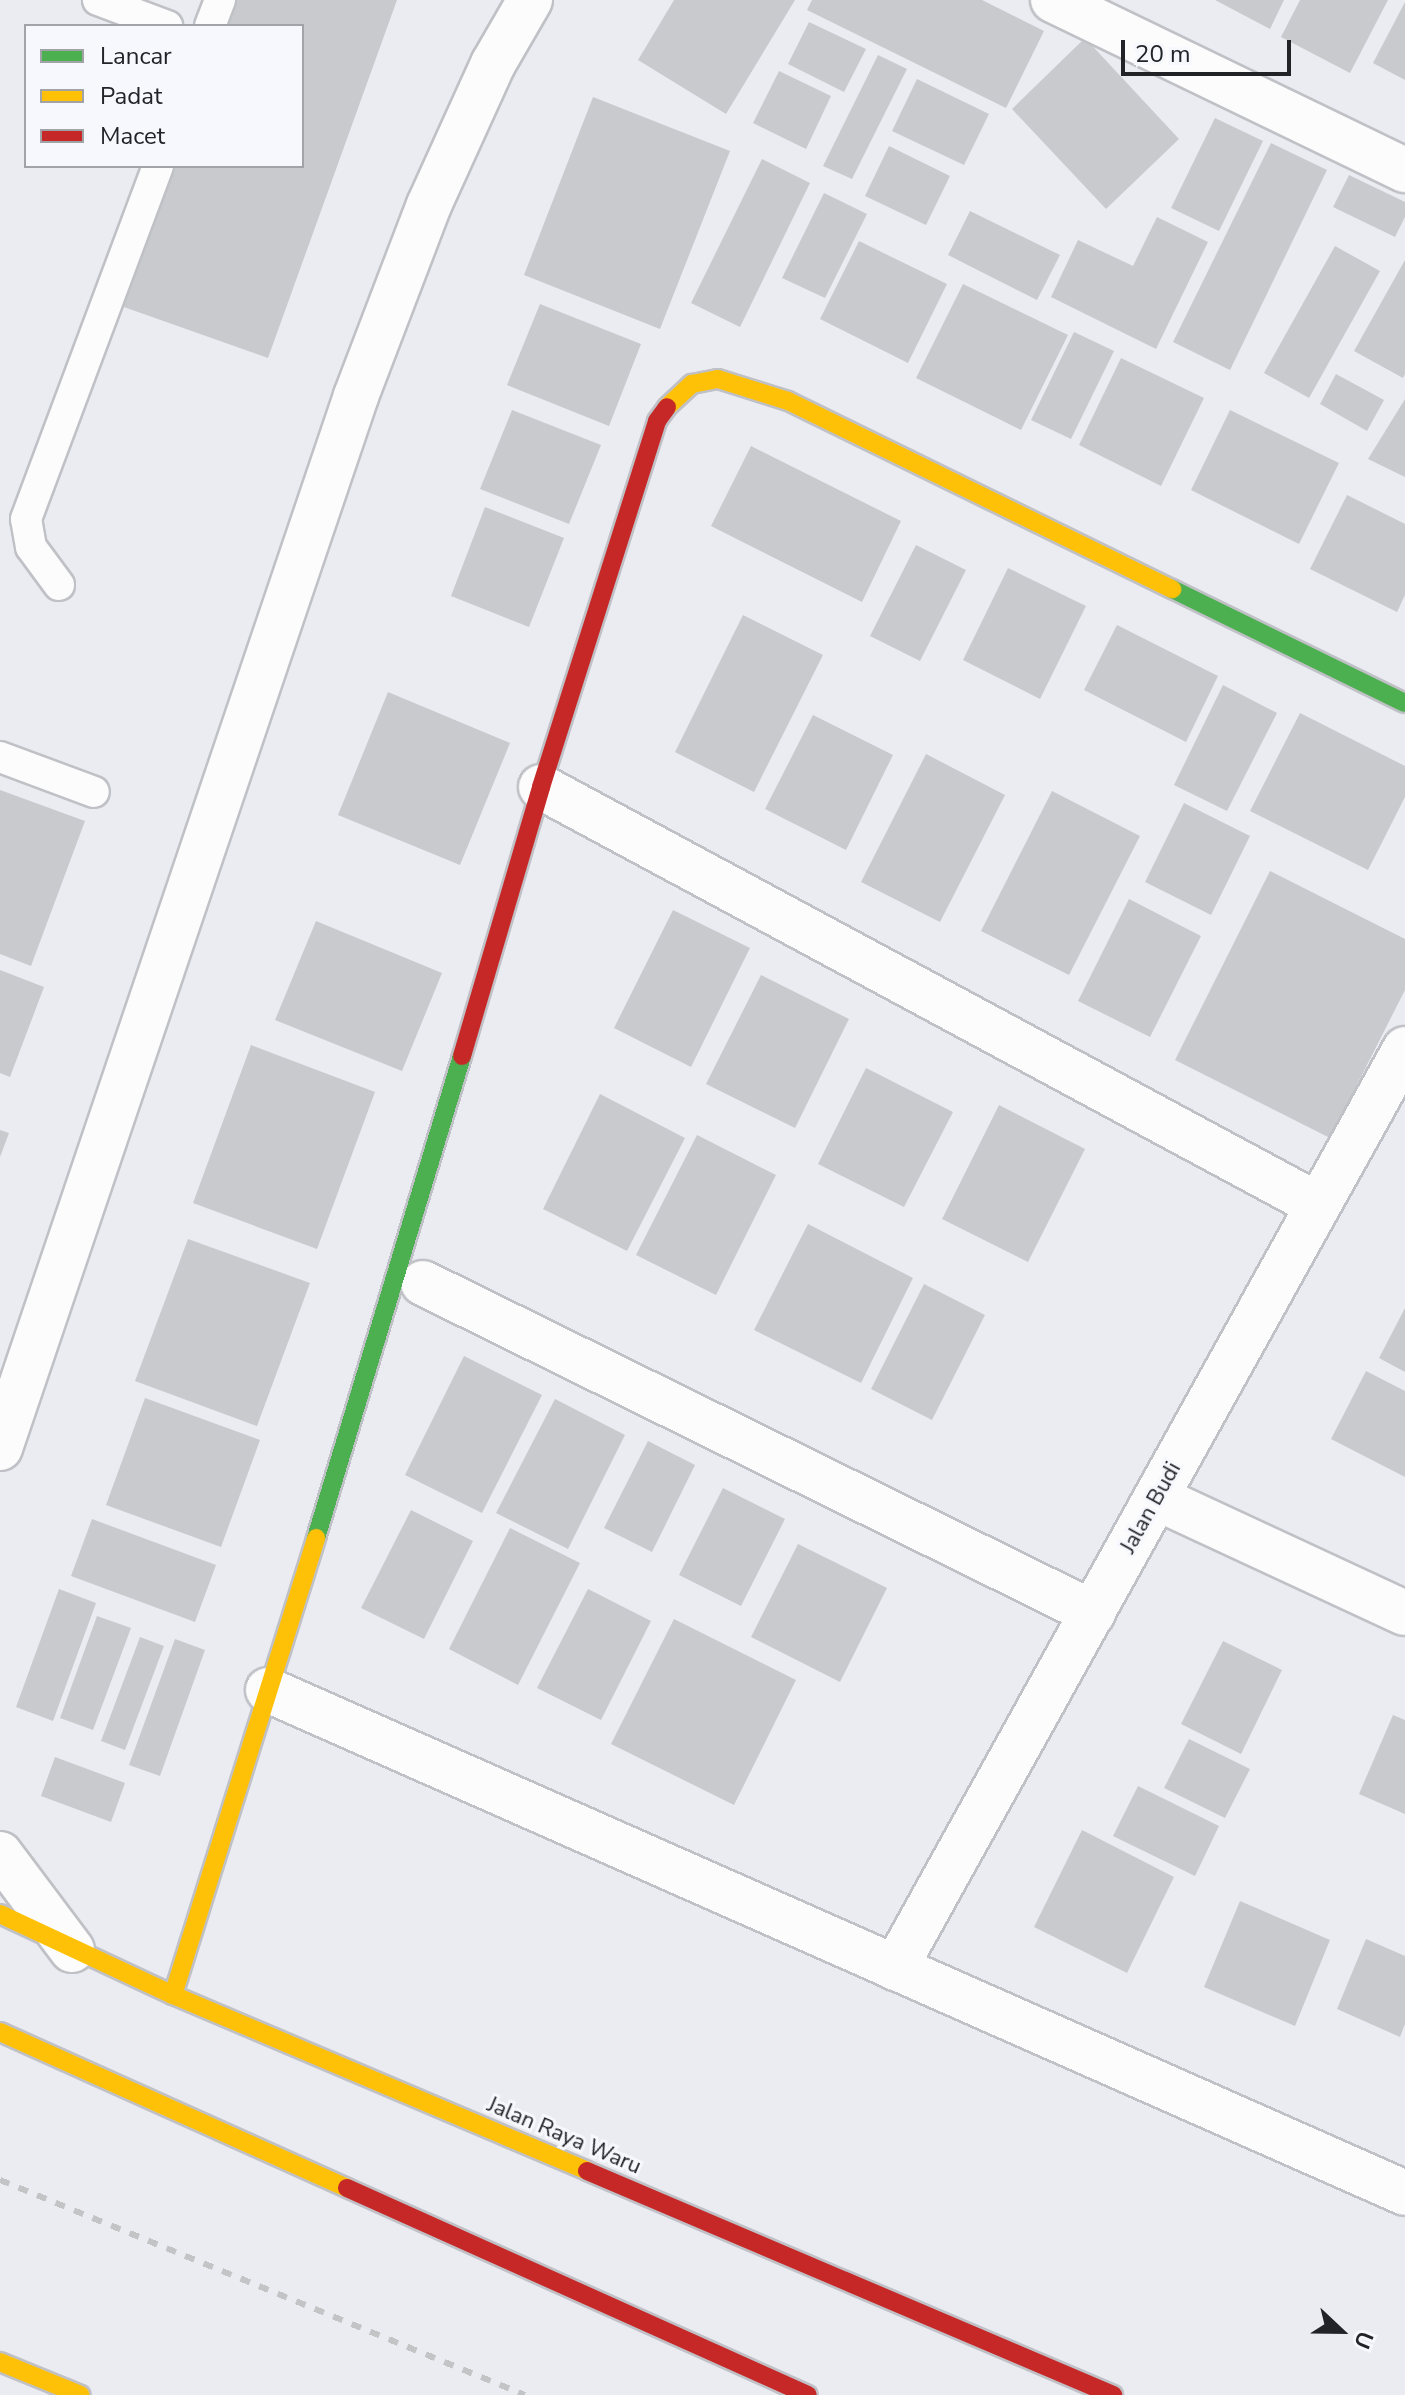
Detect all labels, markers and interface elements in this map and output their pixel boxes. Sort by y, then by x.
legend [24,24,304,168]
scale bar [1125,24,1295,74]
text: 20 m [1135,38,1191,70]
text: Lancar [100,40,172,72]
text: Padat [100,80,162,112]
text: Macet [100,120,165,152]
street label: Jalan Budi [1115,1458,1187,1558]
street label: Jalan Raya Waru [483,2092,645,2180]
north arrow [1301,2291,1381,2371]
text: U [1346,2327,1380,2353]

